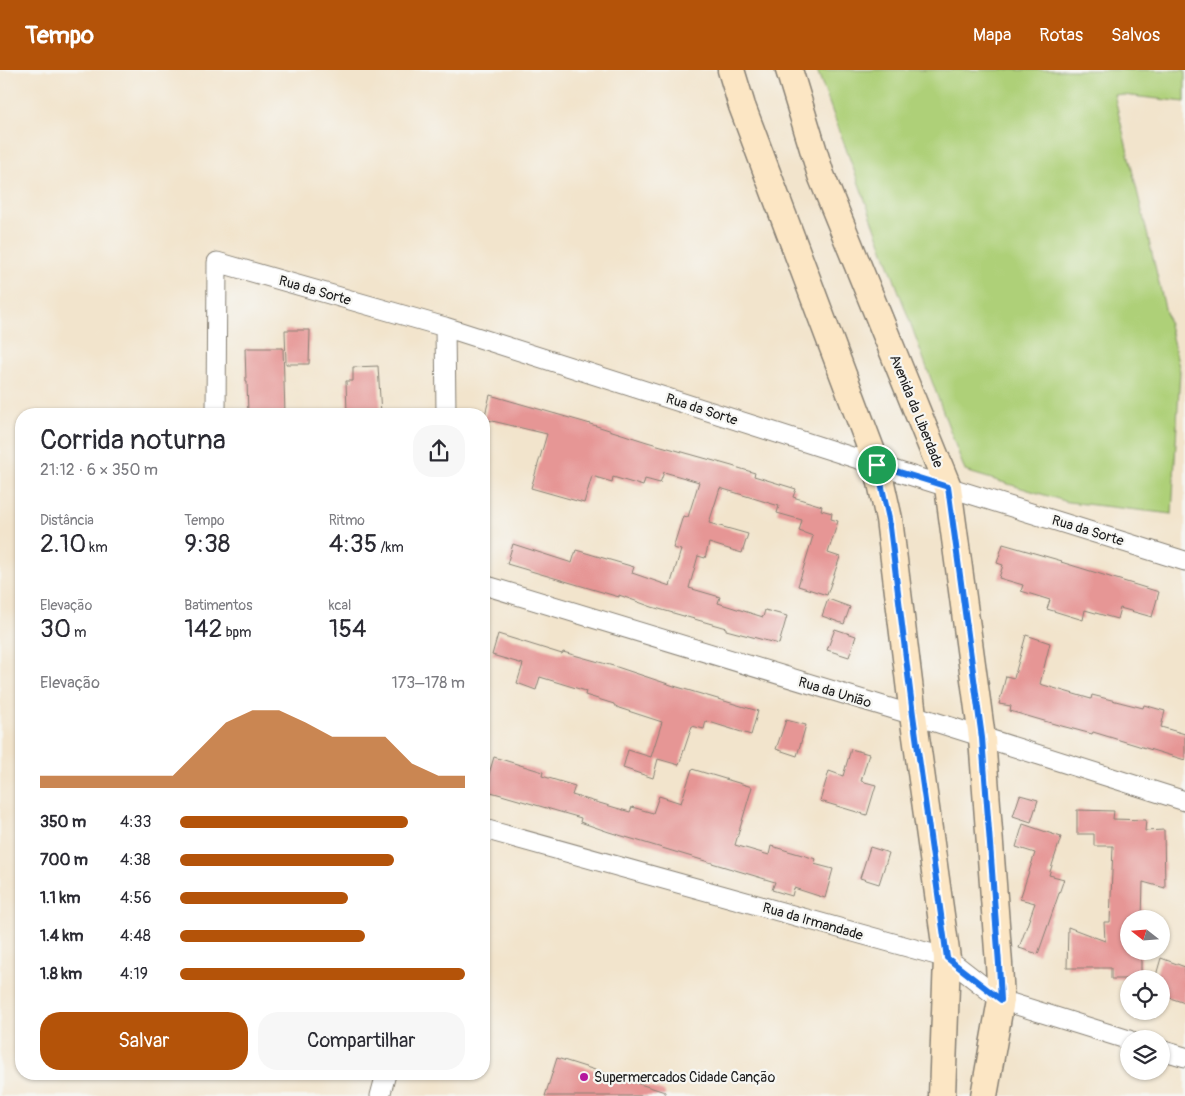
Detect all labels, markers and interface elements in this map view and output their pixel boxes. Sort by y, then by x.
text: Tempo [25,21,94,50]
text: Mapa [973,24,1011,47]
text: Rotas [1039,24,1083,47]
text: Salvos [1111,24,1160,47]
street label: Rua da Sorte [277,272,353,309]
street label: Avenida da Liberdade [886,352,947,470]
street label: Rua da Sorte [664,390,740,429]
text: Corrida noturna [40,423,226,458]
button: share [413,425,465,477]
pin [856,444,898,486]
icon: arrive [863,451,891,479]
text: 21:12 · 6 × 350 m [40,460,158,480]
street label: Rua da Sorte [1050,511,1126,550]
text: Distância [40,512,94,529]
text: Tempo [184,512,225,529]
text: Ritmo [329,512,365,529]
text: 2.10 [40,529,86,560]
text: 9:38 [184,529,230,560]
text: 4:35 [329,529,377,560]
text: km [86,539,108,556]
text: /km [377,539,404,556]
text: Elevação [40,597,92,614]
text: Batimentos [184,597,252,614]
text: kcal [329,597,351,614]
text: 30 [40,614,71,645]
text: 142 [184,614,223,645]
text: 154 [329,614,366,645]
text: m [71,624,87,641]
text: bpm [223,624,252,641]
text: Elevação [40,673,100,693]
text: 173–178 m [391,673,465,693]
street label: Rua da União [796,673,874,712]
text: 350 m [40,812,86,832]
text: 4:33 [120,812,151,832]
text: 700 m [40,850,88,870]
text: 4:38 [120,850,151,870]
text: 1.1 km [40,888,80,908]
text: 4:56 [120,888,152,908]
street label: Rua da Irmandade [761,899,865,944]
north arrow [1120,910,1170,960]
map controls [1120,910,1170,1080]
text: 1.4 km [40,926,83,946]
text: 4:48 [120,926,151,946]
text: 1.8 km [40,964,82,984]
text: 4:19 [120,964,148,984]
button: locate [1120,970,1170,1020]
button: Salvar [40,1012,248,1070]
button: Compartilhar [258,1012,465,1070]
button: layers [1120,1030,1170,1080]
place label: Supermercados Cidade Canção [594,1069,776,1086]
marker: Supermercados Cidade Canção [578,1071,590,1083]

